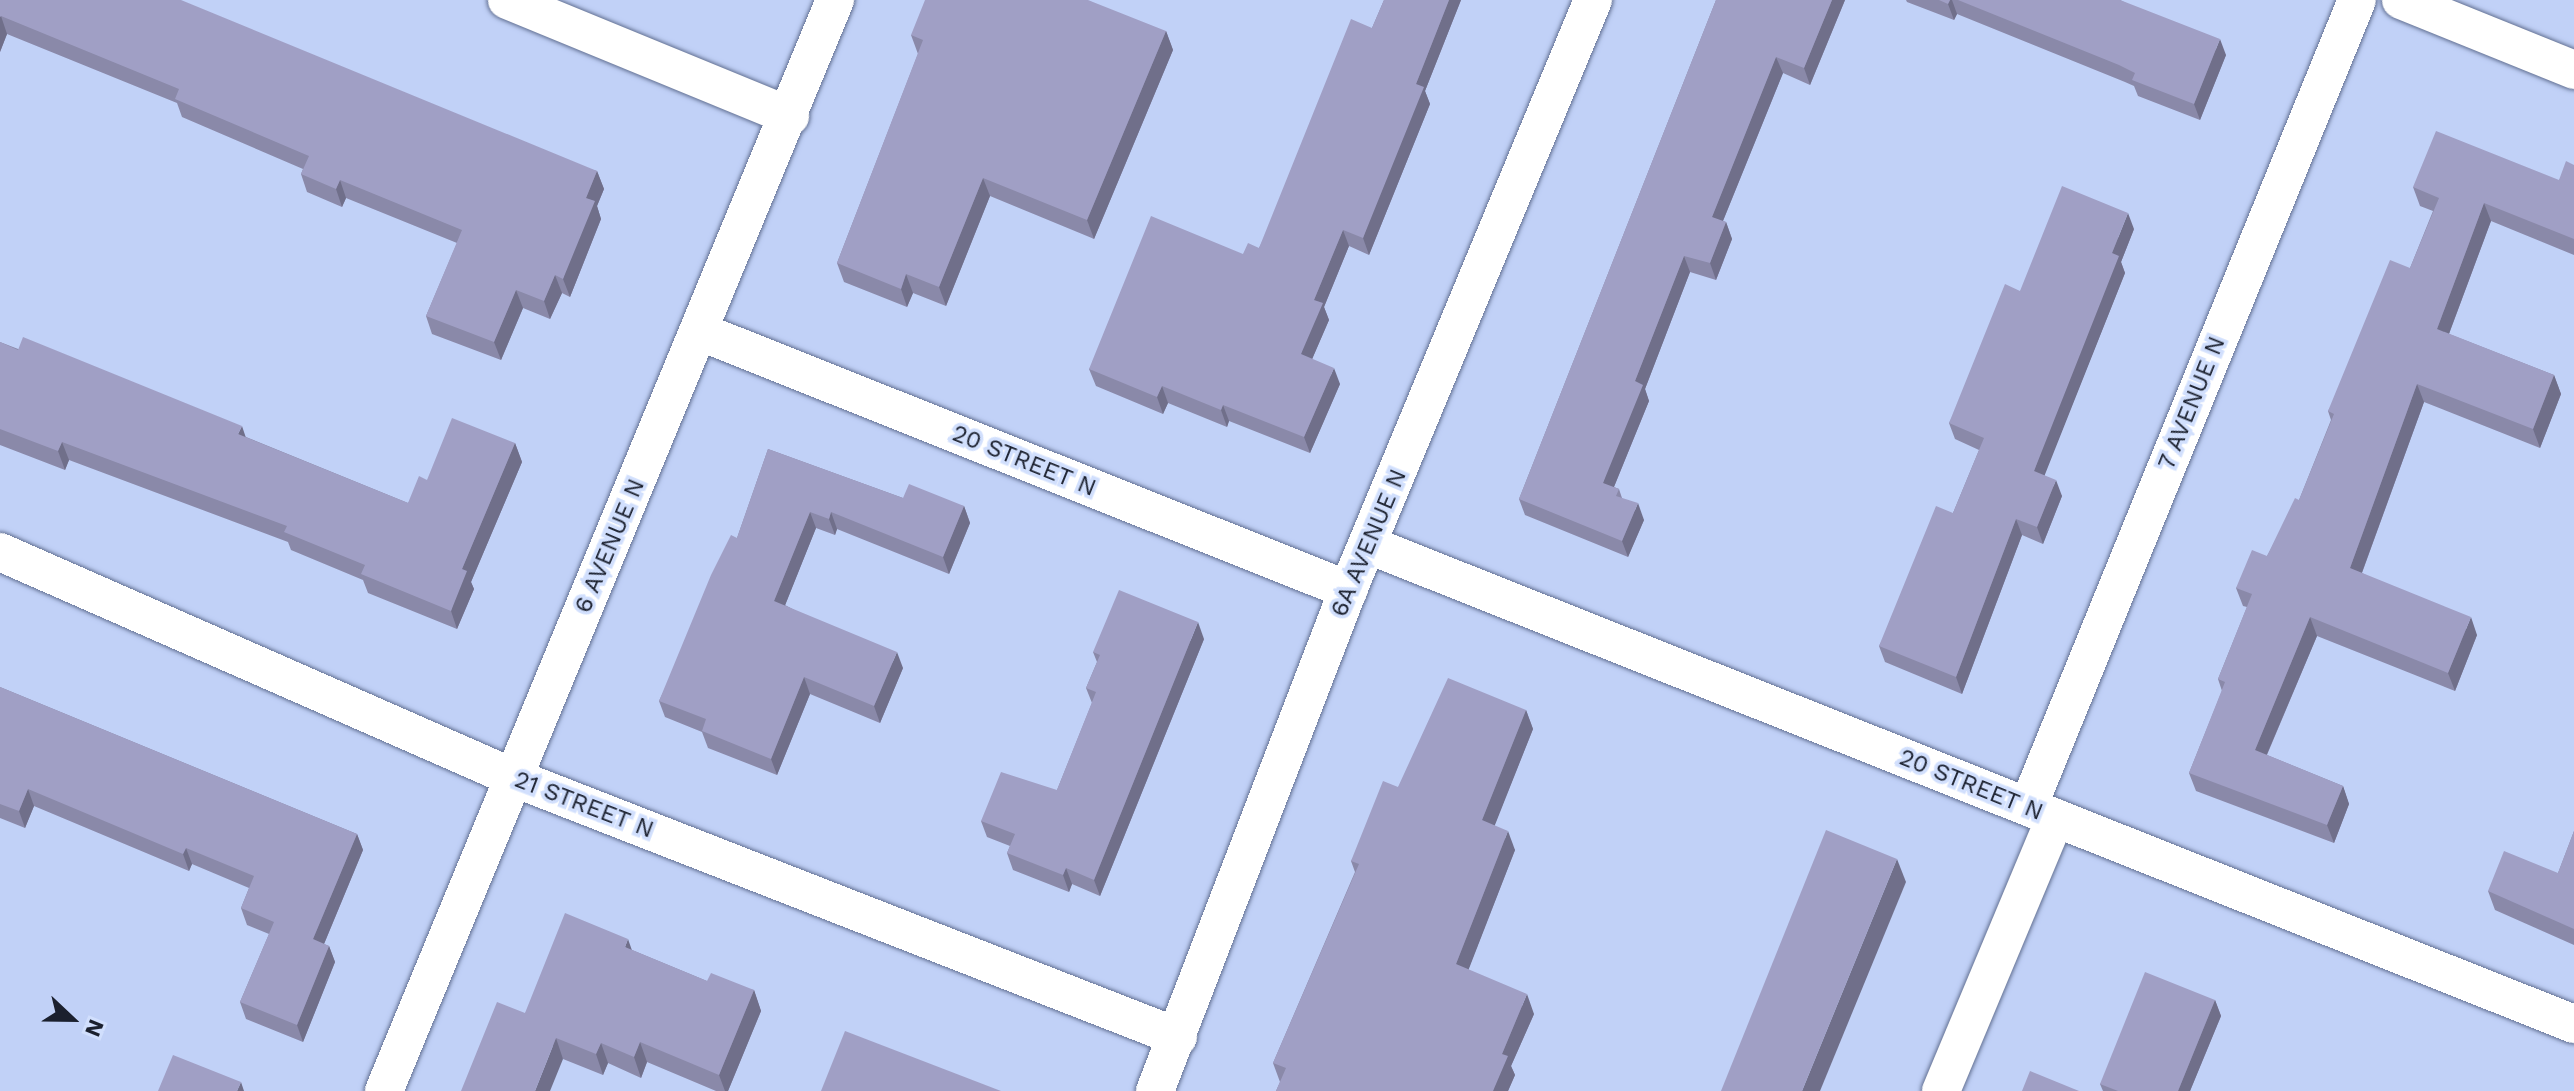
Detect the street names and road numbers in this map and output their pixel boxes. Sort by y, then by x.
street label: 7 AVENUE N [2152,331,2232,475]
street label: 20 STREET N [948,419,1100,503]
street label: 6A AVENUE N [1325,464,1413,622]
street label: 6 AVENUE N [569,474,651,618]
street label: 20 STREET N [1895,743,2047,827]
street label: 21 STREET N [510,765,658,845]

